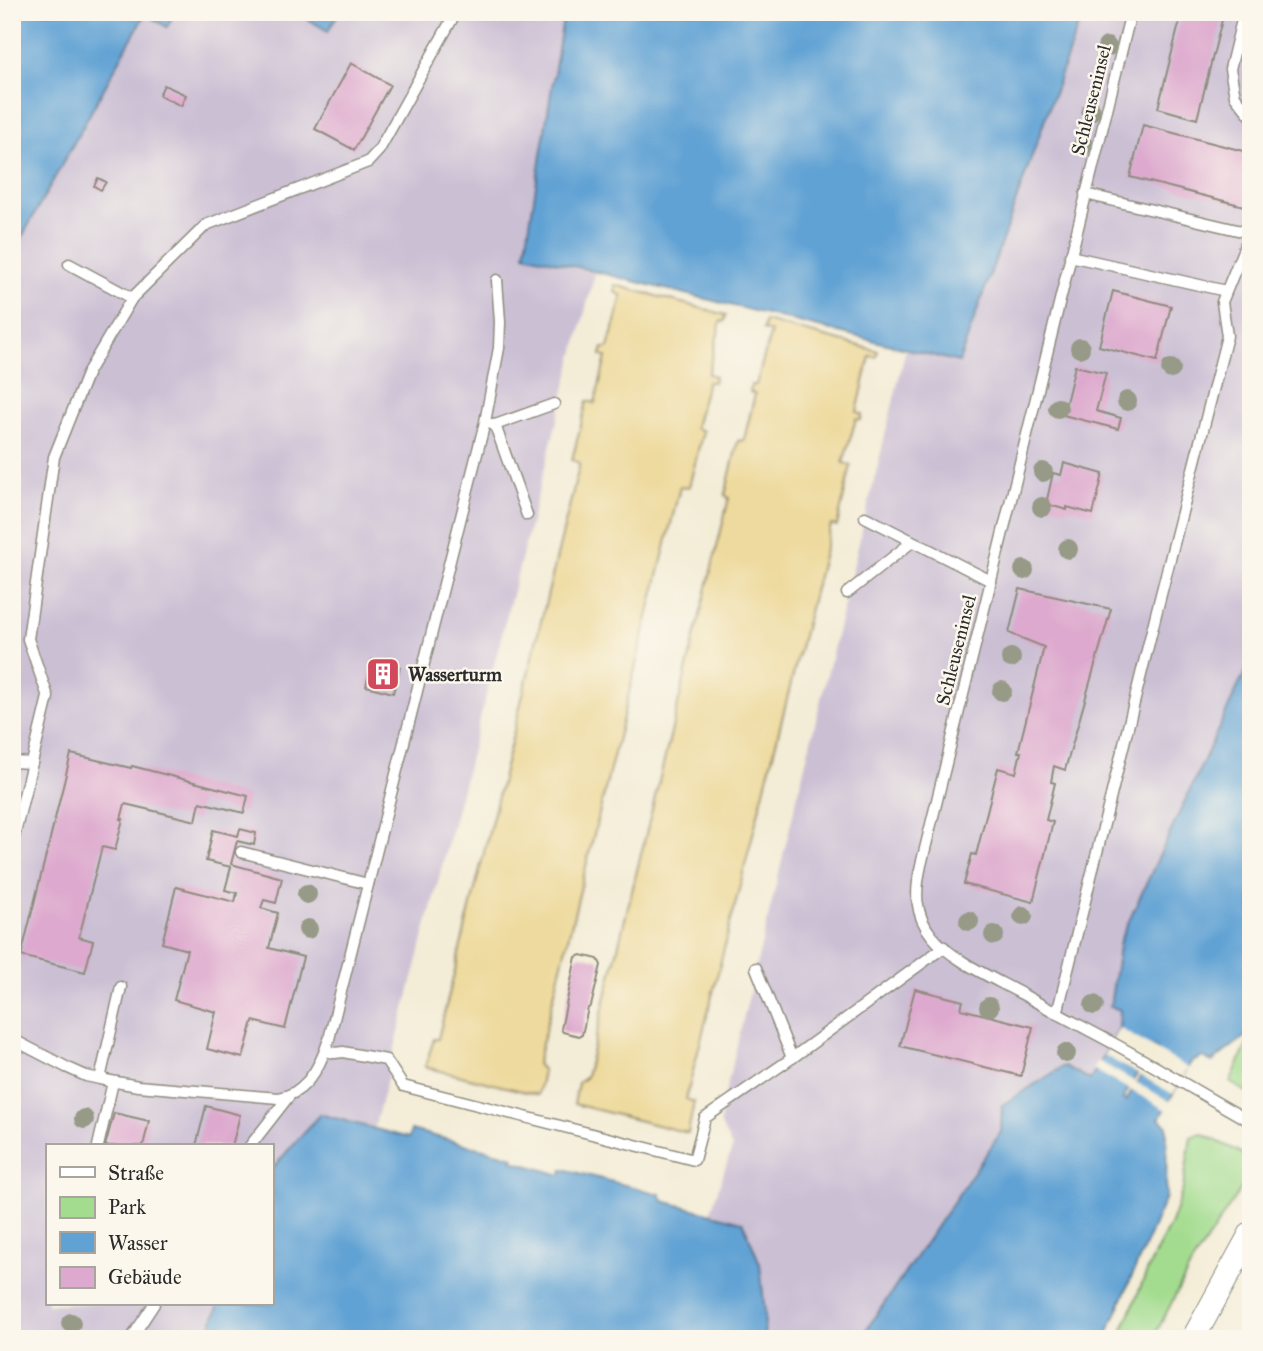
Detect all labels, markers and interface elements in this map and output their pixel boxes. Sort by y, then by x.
street label: Schleuseninsel [1066,41,1116,158]
street label: Schleuseninsel [931,591,981,708]
building icon: Wasserturm [364,655,402,693]
place label: Wasserturm [408,663,502,686]
legend [46,1144,273,1306]
text: Straße [108,1160,164,1186]
text: Park [108,1194,146,1220]
text: Wasser [108,1230,168,1256]
text: Gebäude [108,1264,182,1290]

